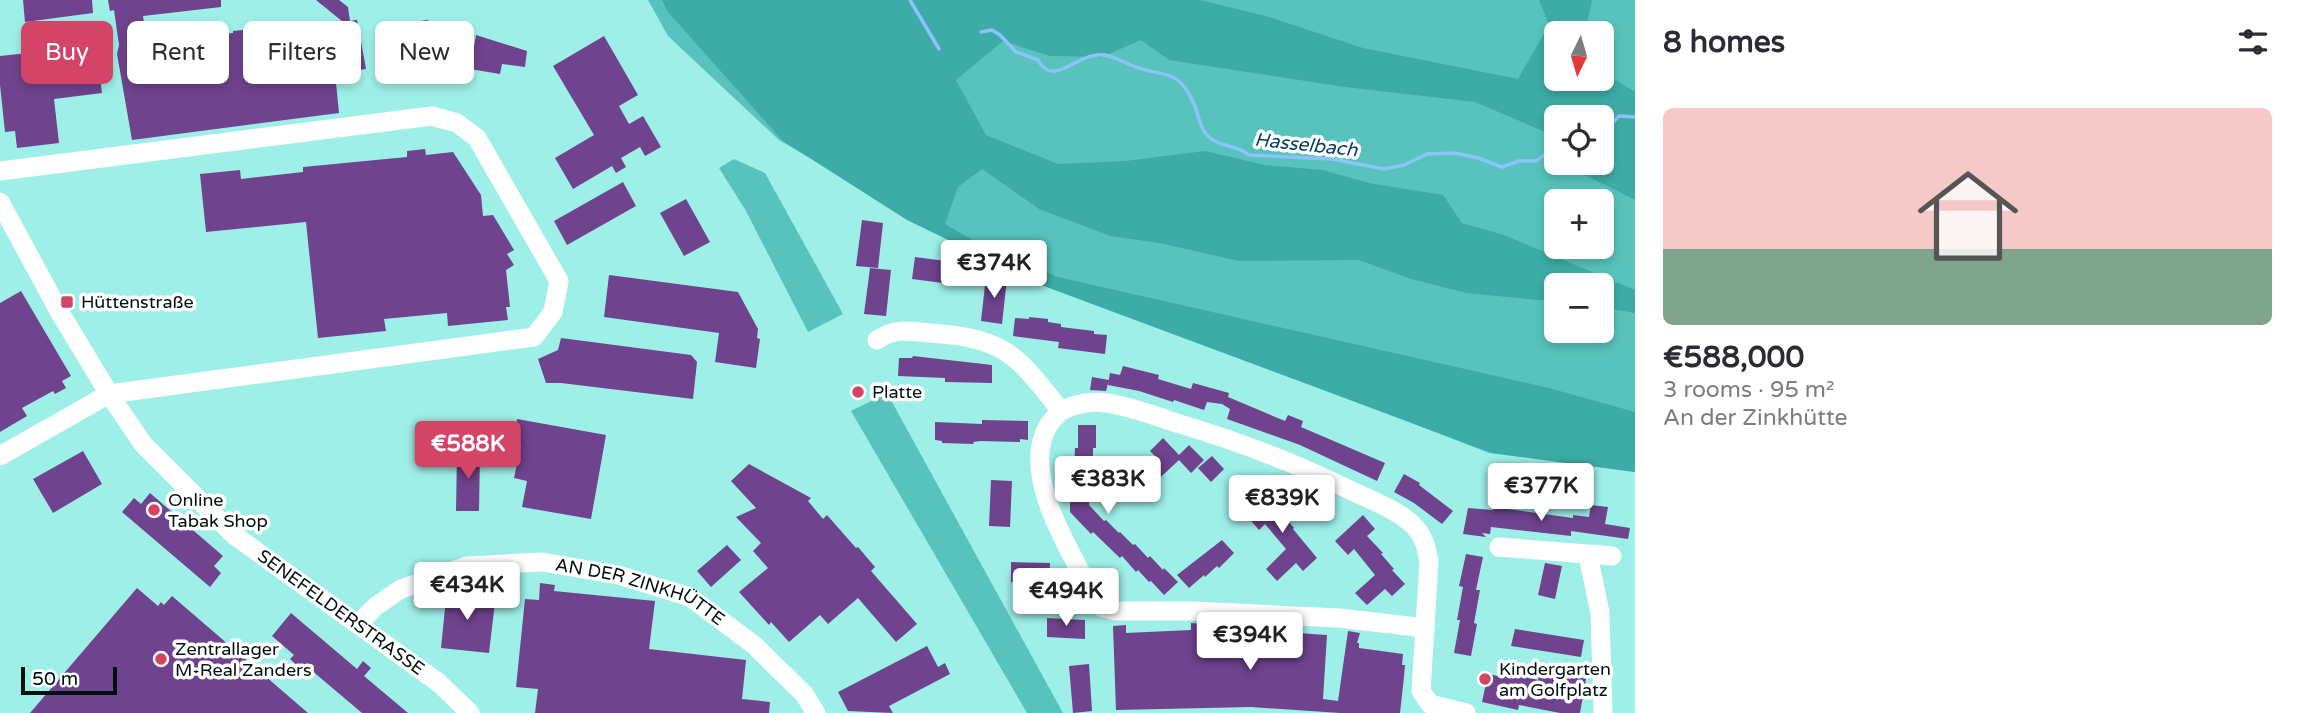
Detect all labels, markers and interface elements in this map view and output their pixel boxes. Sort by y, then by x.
chip: Buy [21,21,113,84]
chip: Rent [127,21,229,84]
chip: Filters [243,21,361,84]
chip: New [375,21,474,84]
north arrow [1544,21,1614,91]
map controls [1544,21,1614,343]
icon: filters [2234,23,2272,61]
text: 8 homes [1663,24,1785,61]
button: locate [1544,105,1614,175]
water label: Hasselbach [1254,129,1359,161]
icon: home [1905,153,2031,279]
button: + [1544,189,1614,259]
pin: €374K [945,240,1043,300]
text: €374K [957,249,1031,277]
button: − [1544,273,1614,343]
place label: Hüttenstraße [81,291,194,313]
marker: Hüttenstraße [59,294,75,310]
text: €588,000 [1663,339,1804,376]
text: 3 rooms · 95 m² [1663,376,1834,404]
place label: Platte [872,381,922,403]
marker: Platte [850,384,866,400]
text: An der Zinkhütte [1663,404,1848,432]
pin: €588K [419,421,517,481]
text: €588K [431,430,505,458]
pin: €383K [1059,456,1157,516]
pin: €377K [1492,463,1590,523]
text: €383K [1071,465,1145,493]
text: €377K [1504,472,1578,500]
pin: €839K [1233,476,1331,535]
text: €839K [1245,484,1319,512]
place label: Online Tabak Shop [168,489,268,532]
marker: Online Tabak Shop [146,502,162,518]
street label: SENEFELDERSTRASSE [253,545,429,680]
street label: AN DER ZINKHÜTTE [554,553,729,630]
pin: €434K [418,562,516,622]
pin: €494K [1017,568,1115,628]
text: €434K [430,571,504,599]
text: €494K [1029,577,1103,605]
pin: €394K [1201,612,1299,672]
text: €394K [1213,621,1287,649]
place label: Zentrallager M-Real Zanders [175,638,312,681]
marker: Zentrallager M-Real Zanders [153,651,169,667]
place label: Kindergarten am Golfplatz [1499,658,1611,701]
scale bar [21,664,117,696]
text: 50 m [32,668,78,690]
marker: Kindergarten am Golfplatz [1477,671,1493,687]

